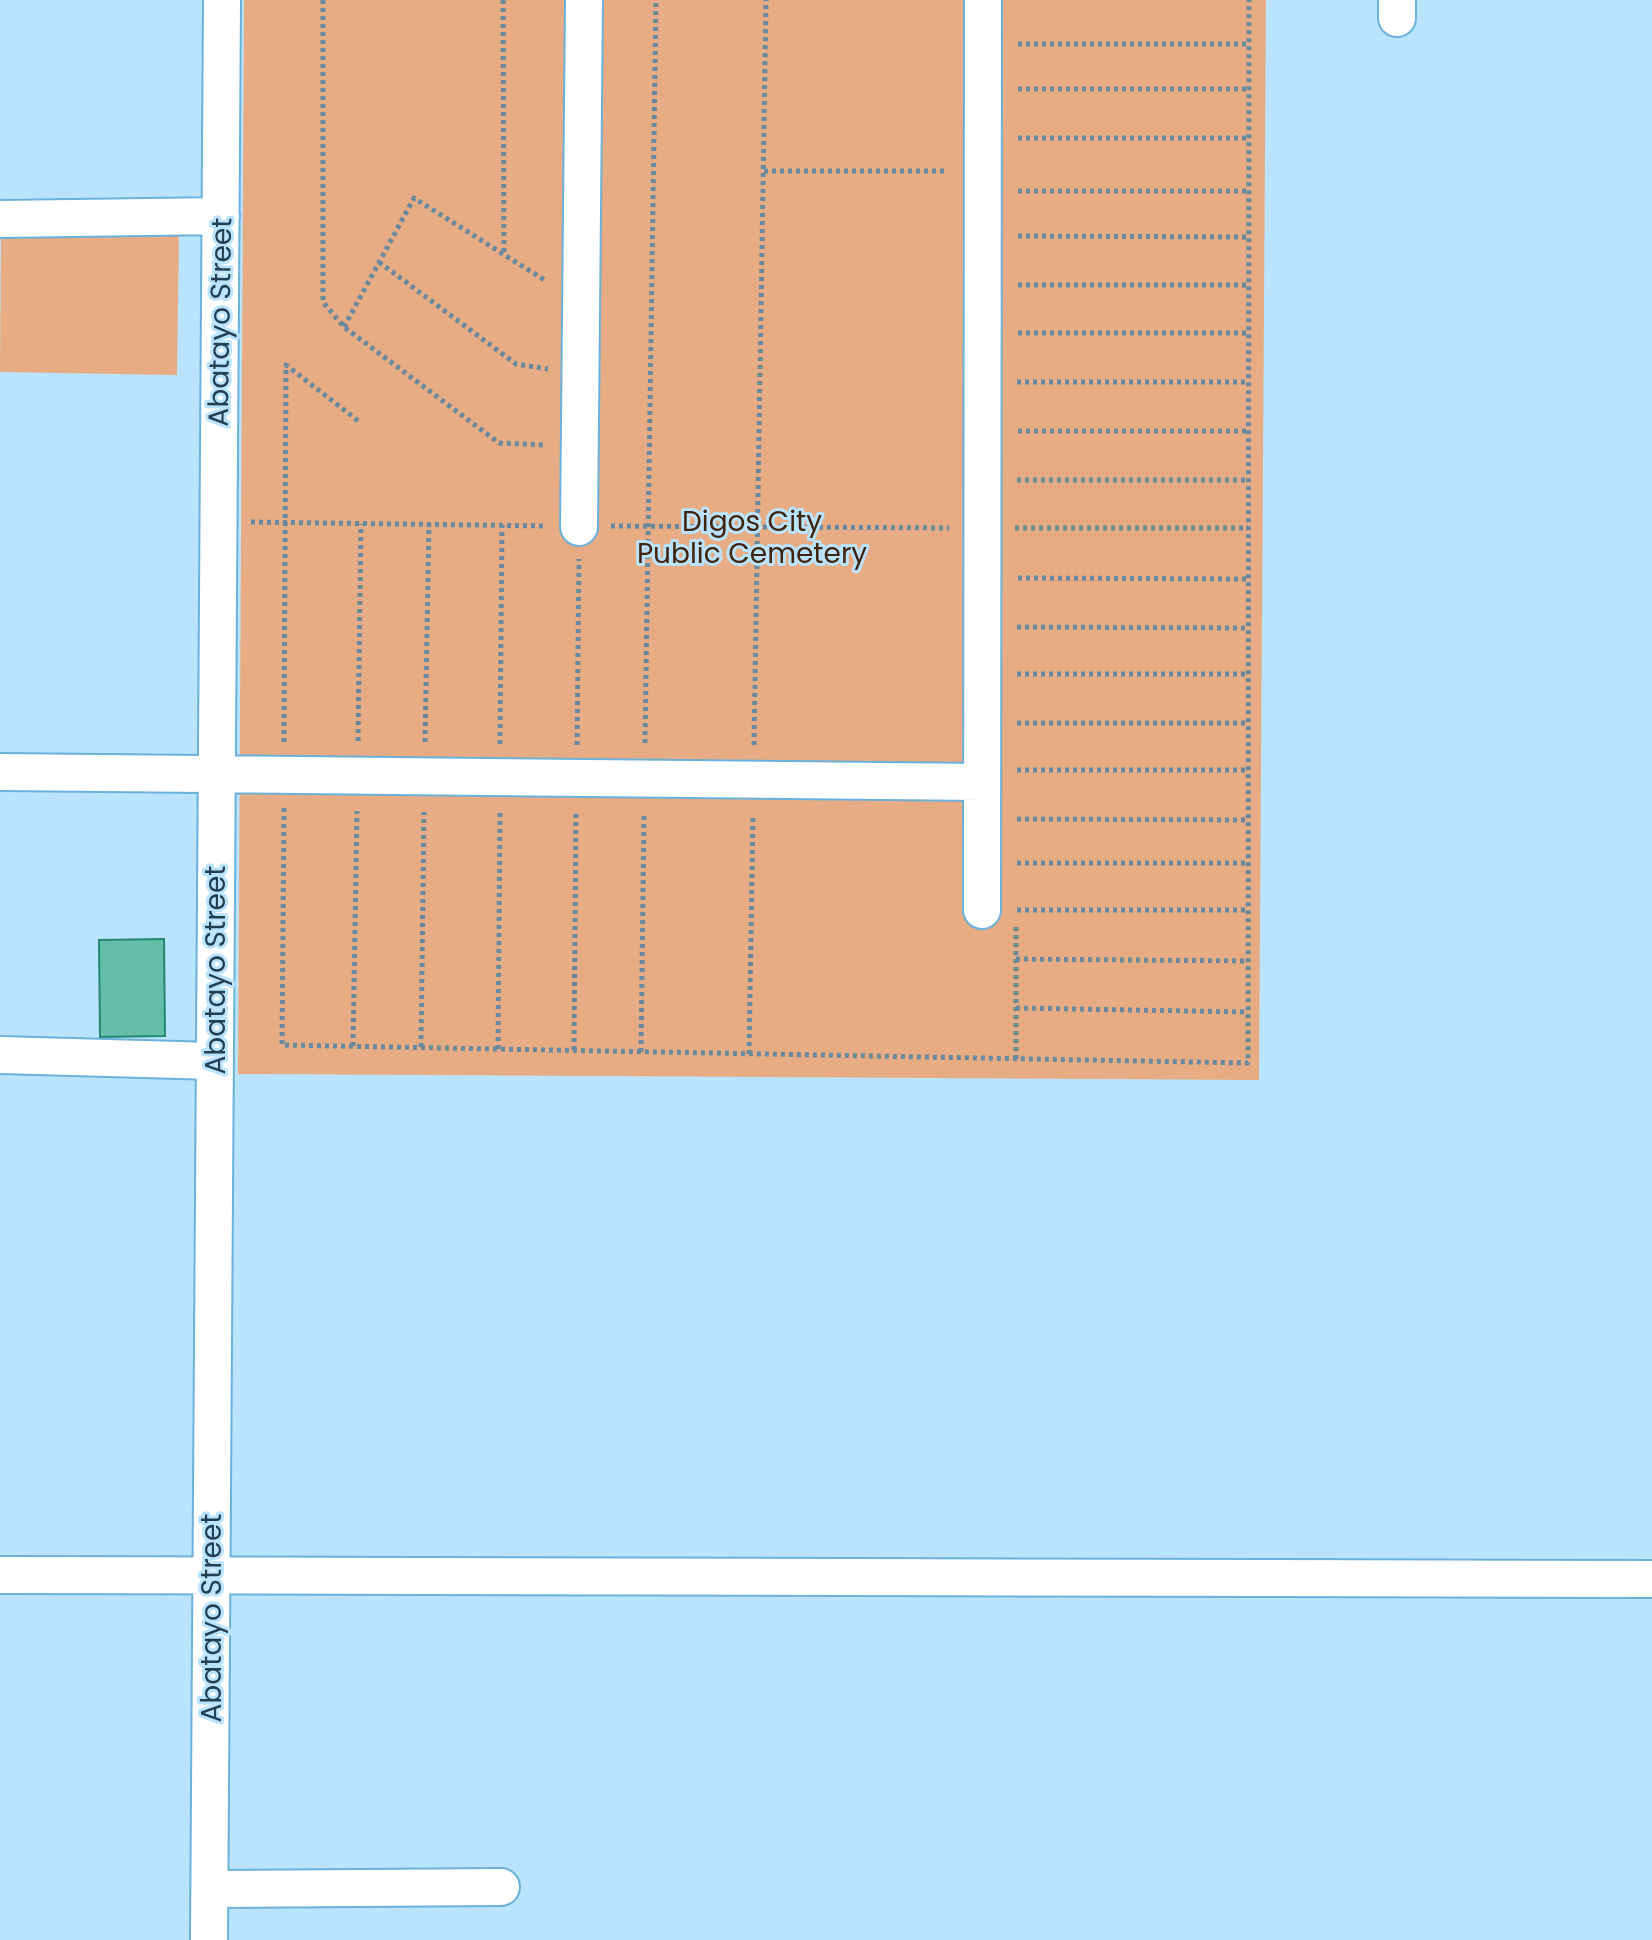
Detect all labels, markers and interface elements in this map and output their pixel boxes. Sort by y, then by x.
street label: Abatayo Street [199,217,241,427]
park label: Digos City Public Cemetery [637,502,867,573]
street label: Abatayo Street [196,866,235,1075]
street label: Abatayo Street [192,1514,231,1723]

